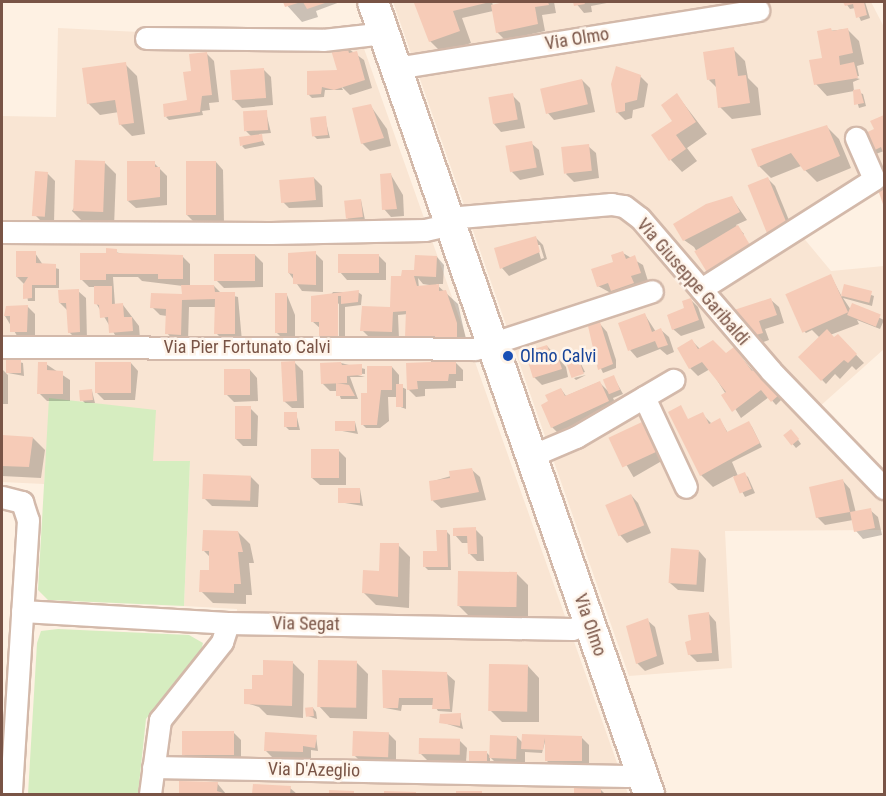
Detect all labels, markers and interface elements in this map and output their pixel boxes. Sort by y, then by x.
street label: Via Olmo [543,23,611,55]
street label: Via Giuseppe Garibaldi [632,214,754,350]
street label: Via Pier Fortunato Calvi [163,336,331,358]
place label: Olmo Calvi [520,345,596,367]
marker: Olmo Calvi [501,349,515,363]
street label: Via Olmo [569,591,611,659]
street label: Via Segat [272,613,340,635]
street label: Via D'Azeglio [268,758,360,782]

